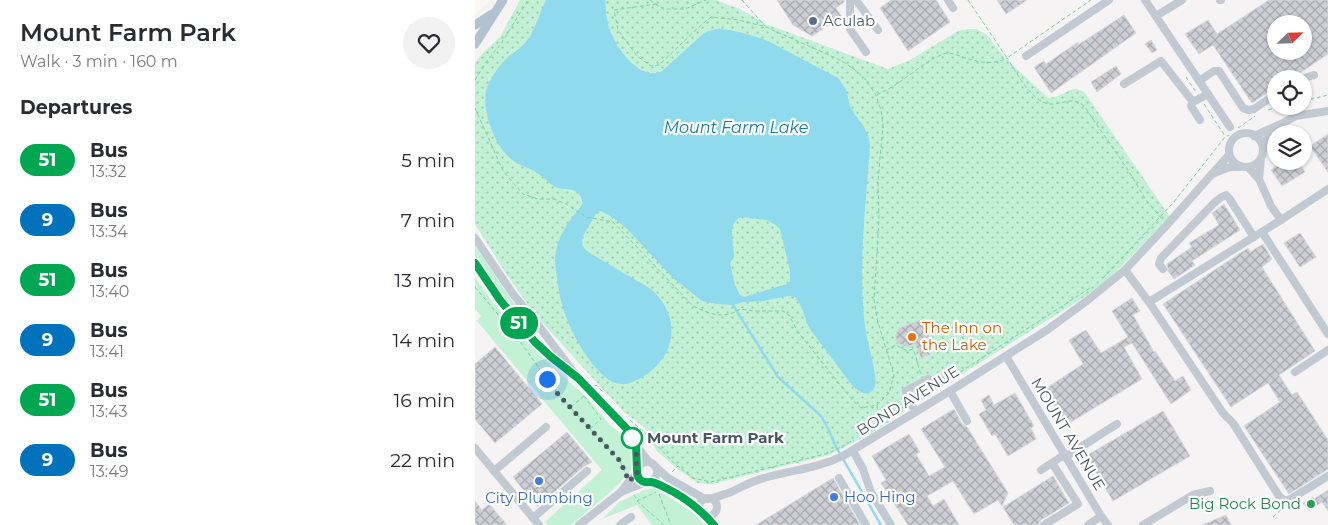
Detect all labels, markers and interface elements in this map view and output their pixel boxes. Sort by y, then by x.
place label: Aculab [823,11,875,30]
marker: Aculab [807,15,819,27]
north arrow [1267,15,1313,60]
map controls [1267,15,1312,170]
button: heart [403,17,455,69]
text: Mount Farm Park [20,18,236,47]
text: Walk · 3 min · 160 m [20,52,178,71]
button: locate [1267,70,1312,115]
text: Departures [20,96,132,119]
water label: Mount Farm Lake [664,118,808,137]
button: layers [1267,125,1312,170]
text: Bus [90,139,128,162]
text: 51 [39,149,56,171]
text: 5 min [401,149,455,172]
text: 13:32 [90,162,126,181]
text: Bus [90,199,128,222]
text: 9 [42,209,53,231]
text: 7 min [401,209,455,232]
text: 13:34 [90,222,128,241]
text: Bus [90,259,128,282]
text: 51 [39,269,56,291]
text: 13 min [394,269,455,292]
text: 13:40 [90,282,129,301]
line badge: 51 [497,307,541,339]
text: 51 [510,312,528,334]
place label: The Inn on the Lake [922,318,1002,354]
text: Bus [90,319,128,342]
text: 9 [42,329,53,351]
text: 14 min [392,329,455,352]
marker: The Inn on the Lake [906,331,918,343]
text: 13:41 [90,342,124,361]
street label: BOND AVENUE [853,362,962,440]
your location [535,367,560,392]
street label: MOUNT AVENUE [1027,374,1110,494]
text: Bus [90,379,128,402]
text: 51 [39,389,56,411]
text: 16 min [393,389,455,412]
text: 13:43 [90,402,128,421]
marker: Mount Farm Park [621,427,643,449]
place label: Mount Farm Park [647,428,784,447]
text: Bus [90,439,128,462]
text: 9 [42,449,53,471]
text: 22 min [390,449,455,472]
text: 13:49 [90,462,128,481]
marker: City Plumbing [533,475,545,487]
place label: Hoo Hing [844,487,916,506]
place label: City Plumbing [485,488,593,507]
marker: Hoo Hing [828,491,840,503]
place label: Big Rock Bond [1189,494,1301,513]
marker: Big Rock Bond [1305,498,1317,510]

